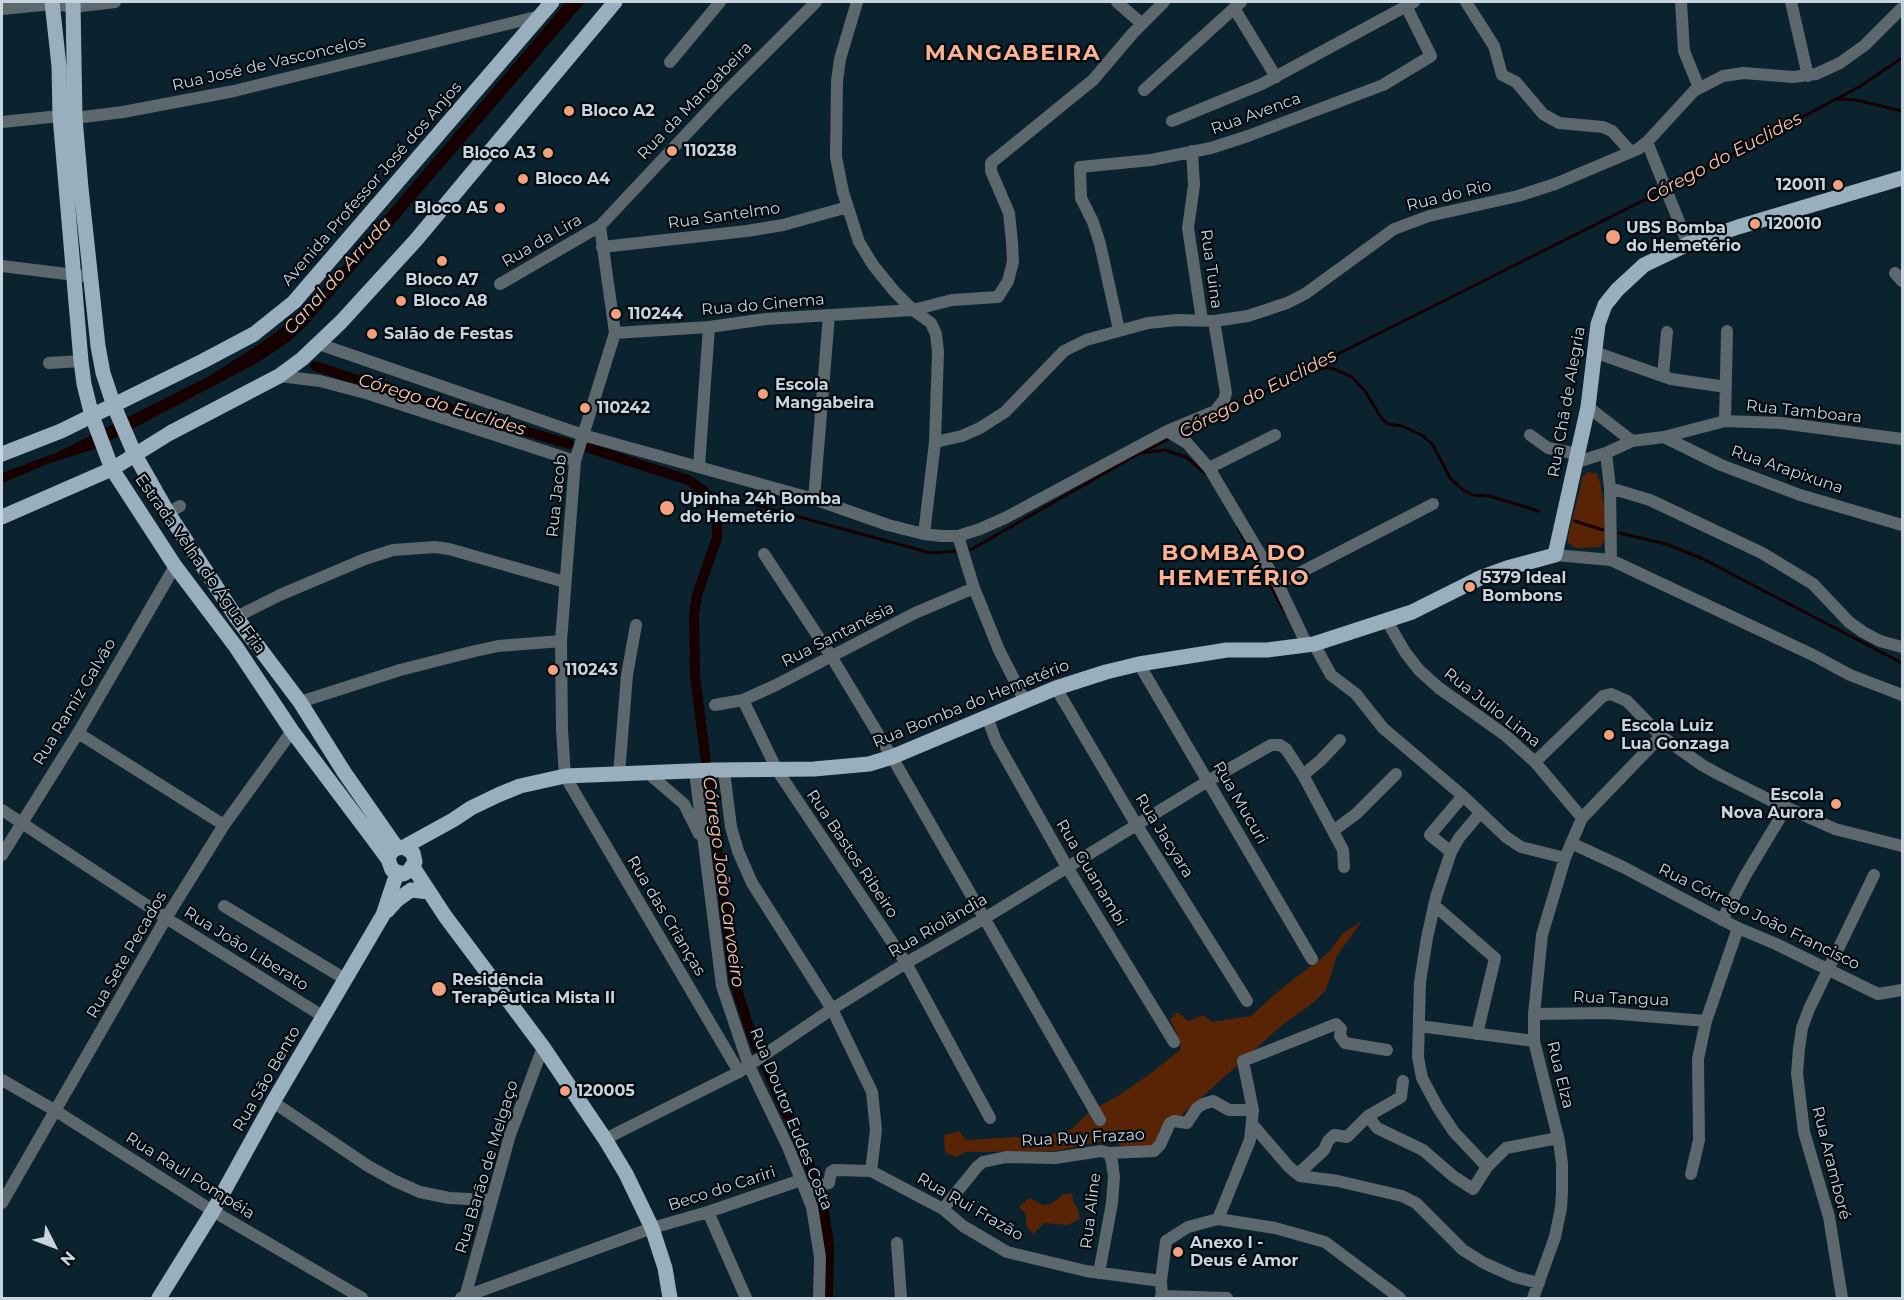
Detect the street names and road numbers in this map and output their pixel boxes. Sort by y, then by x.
street label: Rua José de Vasconcelos [170,32,368,96]
street label: Rua da Mangabeira [634,38,756,164]
street label: Avenida Professor José dos Anjos [278,78,466,290]
street label: Rua Avenca [1208,89,1304,139]
street label: Rua do Rio [1405,176,1493,216]
street label: Rua Santelmo [667,199,781,233]
street label: Rua da Lira [499,210,585,272]
street label: Rua Tuina [1196,228,1226,310]
street label: Rua do Cinema [701,290,825,320]
street label: Rua Chã de Alegria [1544,325,1590,479]
street label: Rua Tamboara [1745,396,1863,428]
street label: Rua Arapixuna [1728,442,1846,498]
street label: Rua Jacob [543,454,571,538]
street label: Estrada Velha de Água Fria [131,471,269,657]
street label: Rua Santanésia [779,598,897,672]
street label: Rua Ramiz Galvão [30,635,120,769]
street label: Rua Bomba do Hemetério [870,656,1072,752]
street label: Rua Julio Lima [1440,664,1544,752]
street label: Rua Mucuri [1209,758,1271,848]
street label: Rua Bastos Ribeiro [802,786,902,922]
street label: Rua Jacyara [1131,790,1197,882]
street label: Rua Guanambi [1052,816,1130,930]
street label: Rua das Crianças [623,852,709,980]
street label: Rua Córrego João Francisco [1655,860,1863,974]
street label: Rua Sete Pecados [83,888,171,1022]
street label: Rua Riolândia [885,890,991,962]
street label: Rua João Liberato [180,903,312,995]
street label: Rua Tangua [1573,988,1669,1010]
street label: Rua São Bento [229,1023,305,1135]
street label: Rua Doutor Eudes Costa [746,1025,836,1213]
street label: Rua Elza [1542,1039,1578,1111]
street label: Rua Barão de Melgaço [451,1078,523,1256]
street label: Rua Aramboré [1808,1104,1854,1222]
street label: Rua Ruy Frazao [1021,1125,1145,1151]
street label: Rua Raul Pompéia [122,1128,258,1224]
street label: Beco do Cariri [666,1163,778,1215]
street label: Rua Rui Frazão [913,1169,1027,1245]
street label: Rua Aline [1077,1172,1105,1250]

